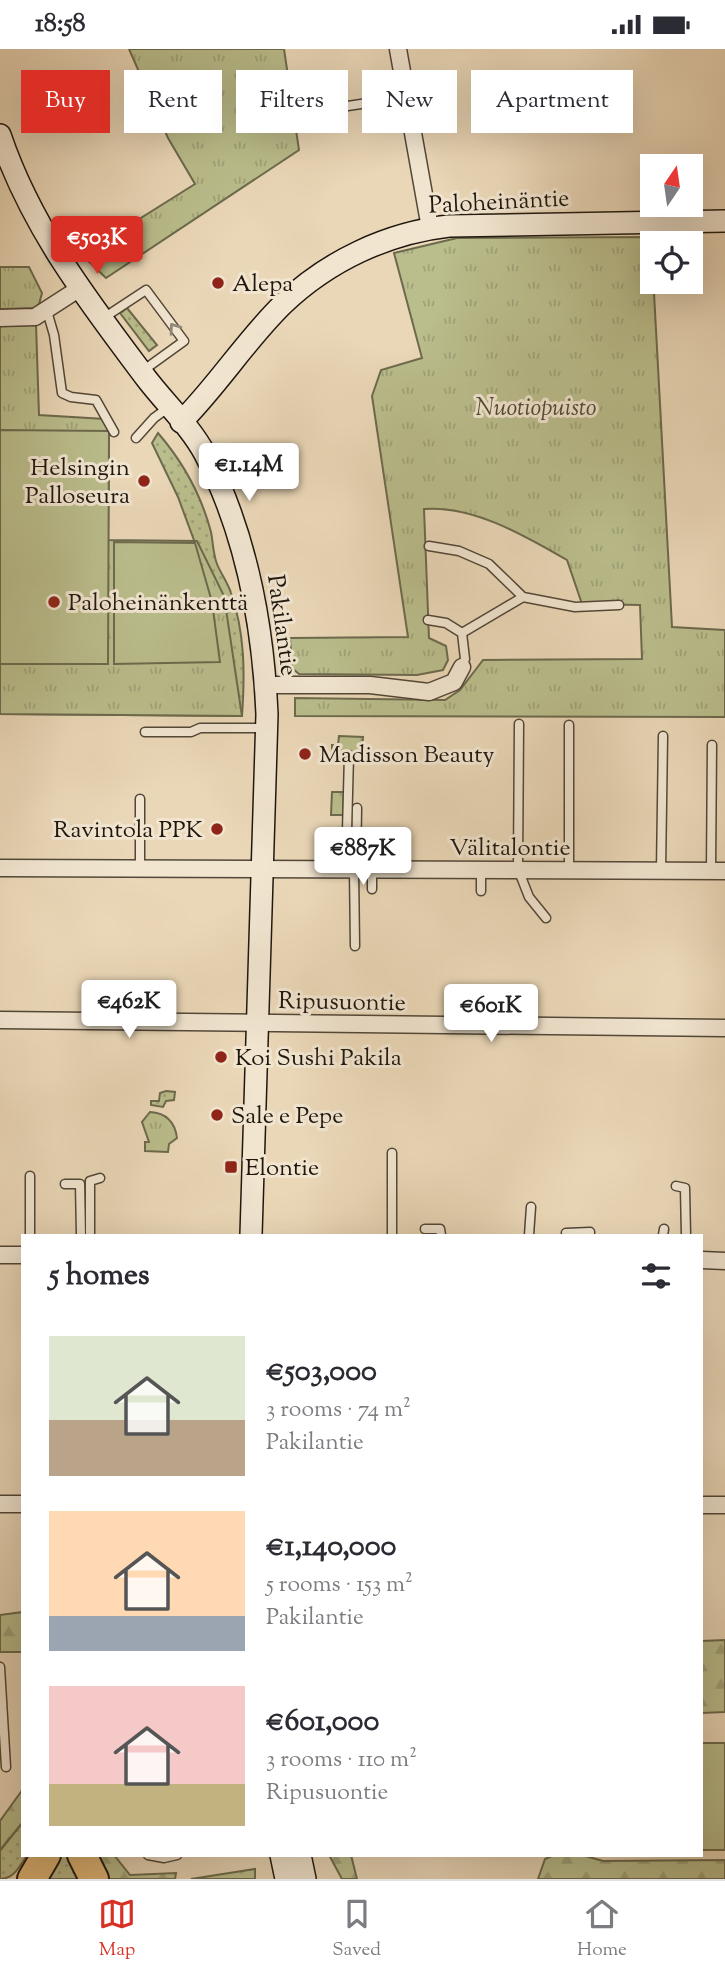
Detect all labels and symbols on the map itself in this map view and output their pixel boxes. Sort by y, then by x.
north arrow [640,154,704,217]
street label: Paloheinäntie [428,182,570,224]
pin: €503K [48,217,146,276]
place label: Alepa [232,268,293,302]
marker: Alepa [210,275,226,291]
one-way arrow [170,323,182,336]
park label: Nuotiopuisto [475,392,597,426]
pin: €1.14M [192,443,306,503]
place label: Helsingin Palloseura [25,452,130,514]
marker: Helsingin Palloseura [136,473,152,489]
street label: Pakilantie [257,572,305,678]
place label: Paloheinänkenttä [68,587,248,621]
marker: Paloheinänkenttä [46,594,62,610]
place label: Madisson Beauty [319,739,495,773]
marker: Madisson Beauty [297,746,313,762]
place label: Ravintola PPK [53,814,203,848]
marker: Ravintola PPK [209,821,225,837]
pin: €887K [314,827,412,887]
street label: Välitalontie [449,832,571,866]
pin: €462K [80,981,178,1040]
street label: Ripusuontie [278,985,406,1021]
pin: €601K [442,985,540,1044]
place label: Koi Sushi Pakila [235,1042,402,1076]
marker: Koi Sushi Pakila [213,1049,229,1065]
place label: Sale e Pepe [231,1100,343,1134]
marker: Sale e Pepe [209,1107,225,1123]
place label: Elontie [245,1152,319,1186]
marker: Elontie [223,1159,239,1175]

